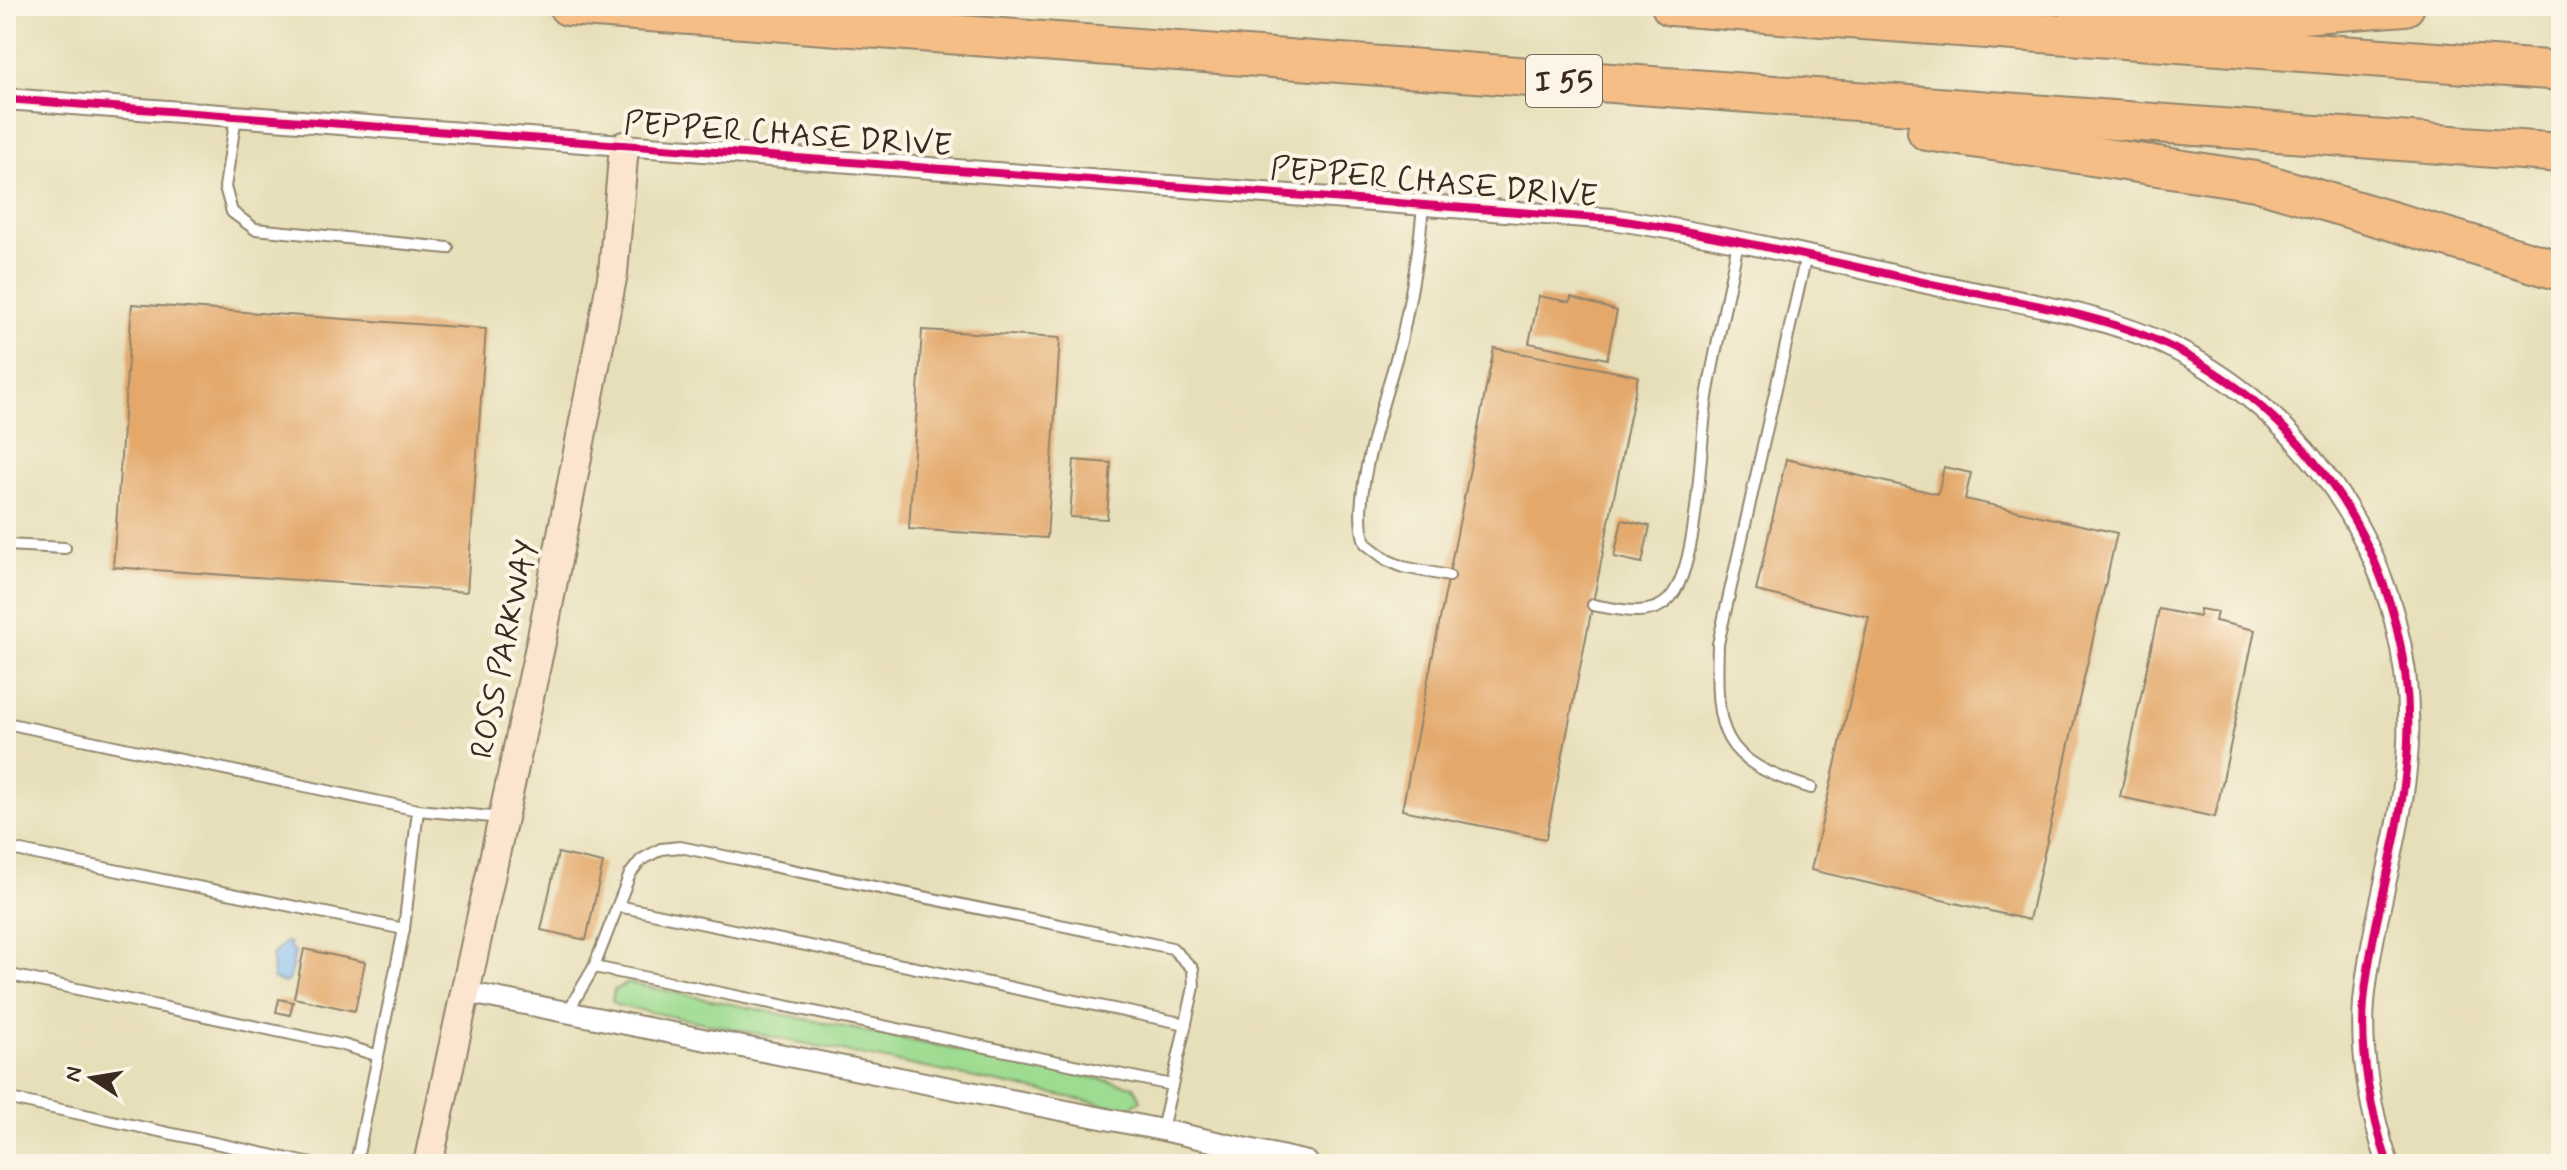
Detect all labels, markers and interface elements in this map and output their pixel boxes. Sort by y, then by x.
road number: I 55 [1526,55,1602,107]
street label: PEPPER CHASE DRIVE [623,103,953,167]
street label: PEPPER CHASE DRIVE [1268,148,1599,218]
street label: ROSS PARKWAY [461,536,549,763]
north arrow [52,1038,132,1118]
text: N [59,1064,90,1084]

